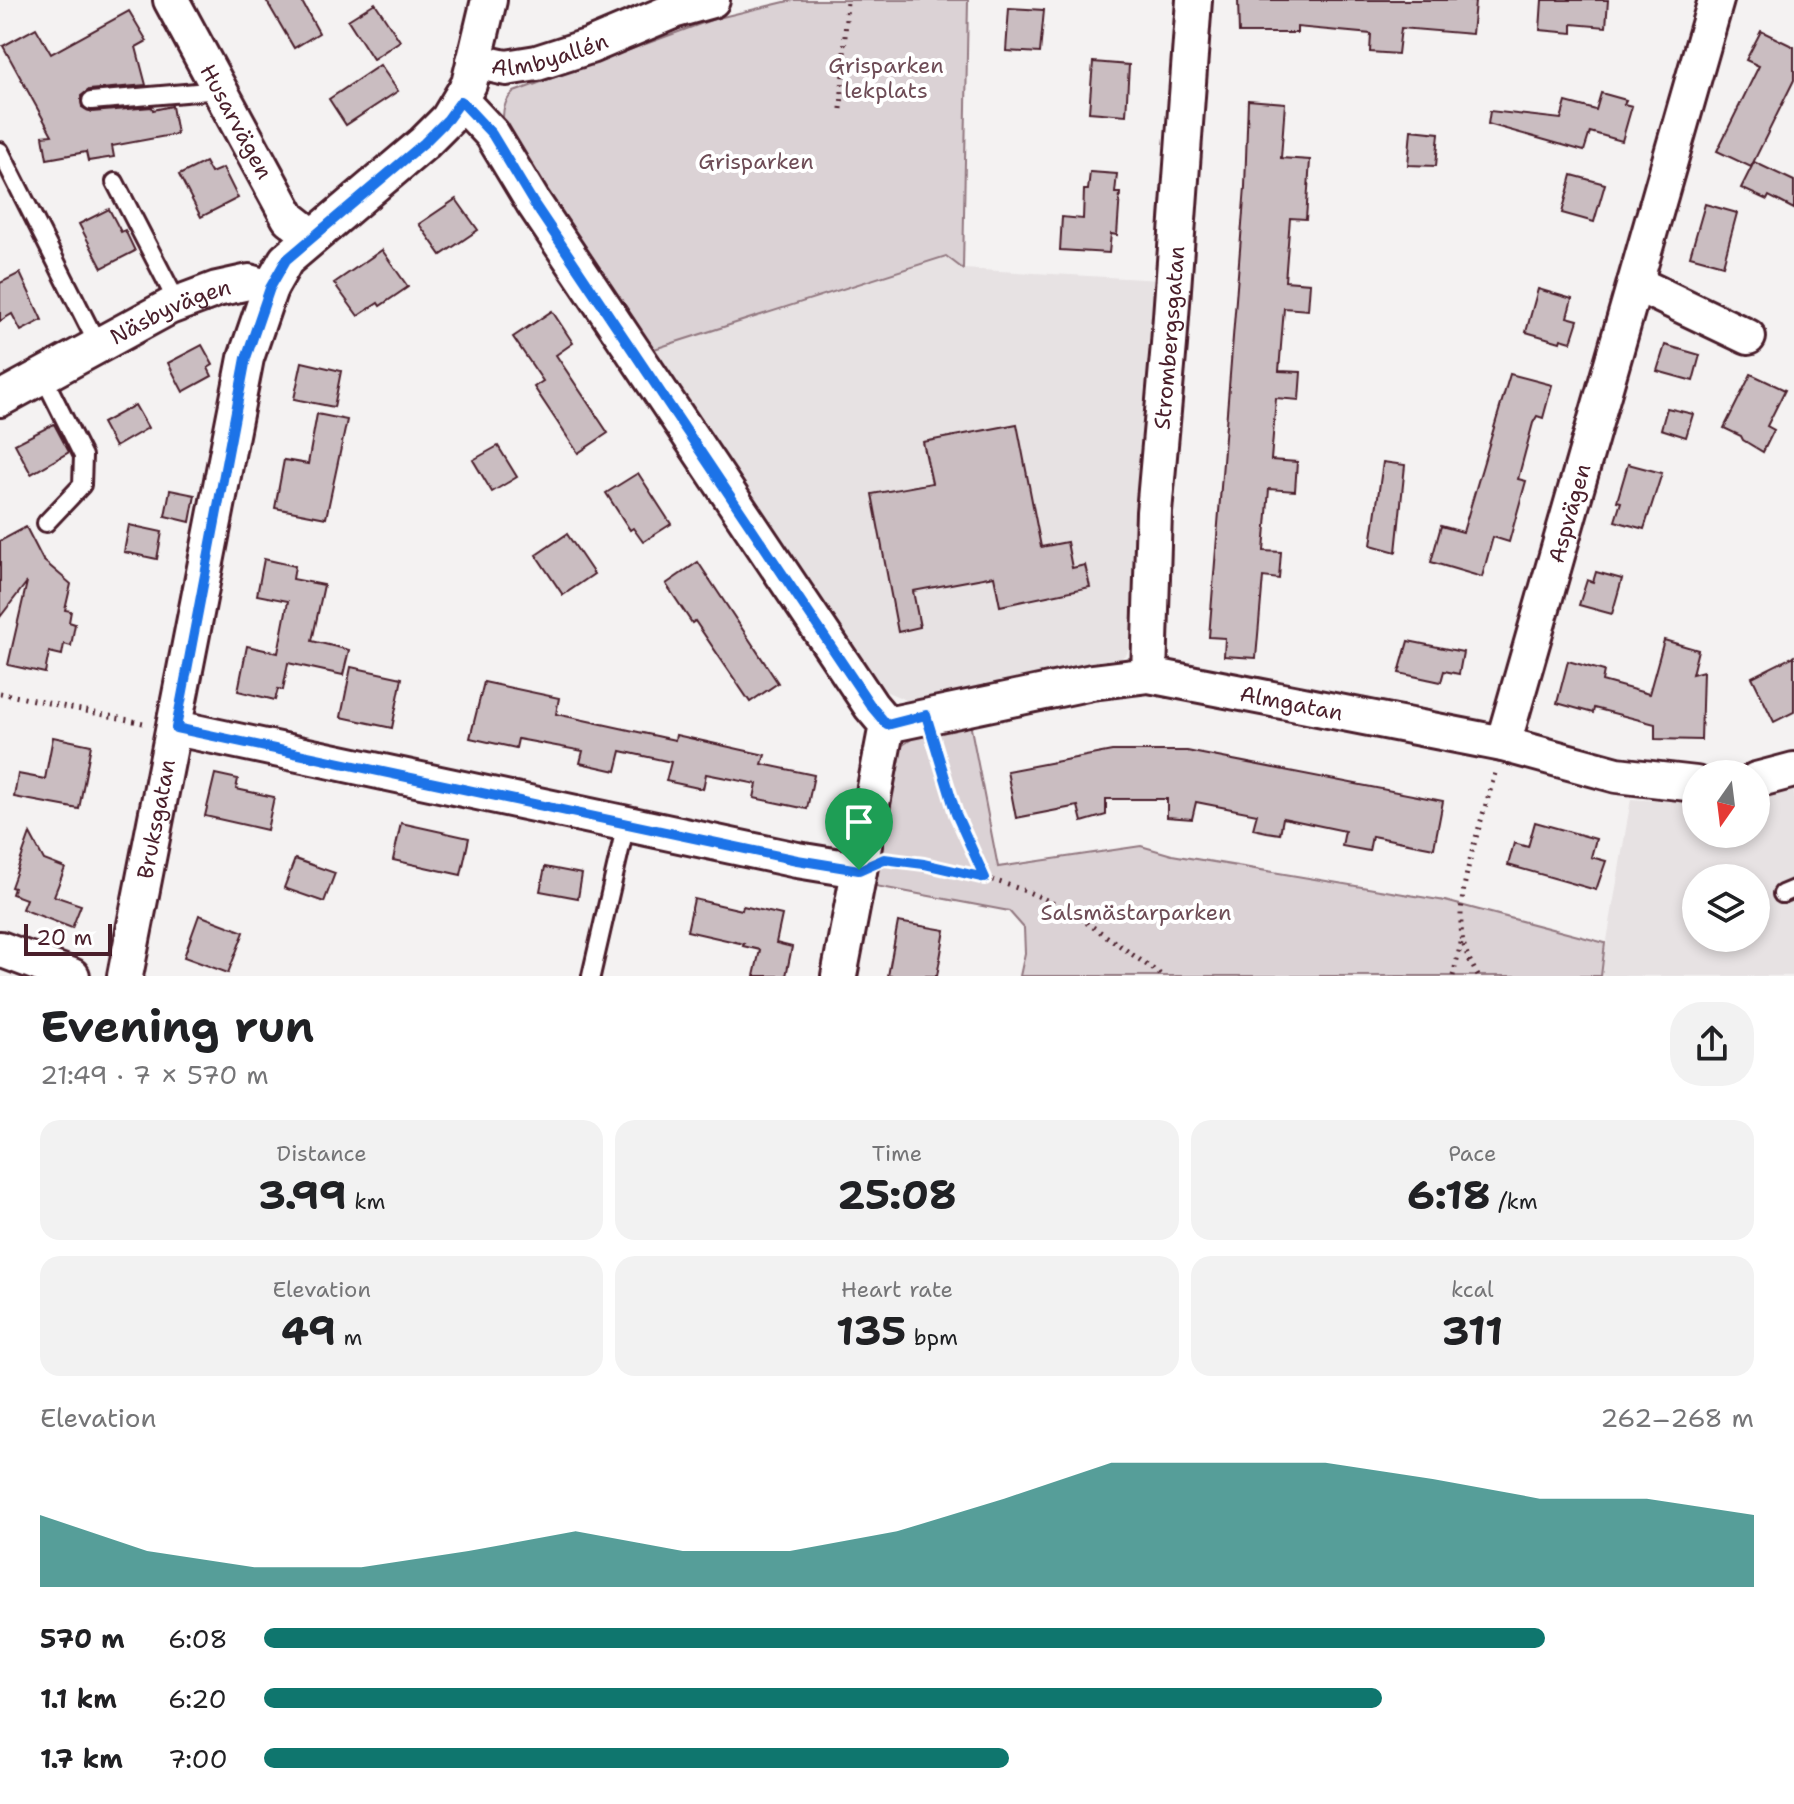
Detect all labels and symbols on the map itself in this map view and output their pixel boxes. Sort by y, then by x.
street label: Almbyallén [489,26,612,82]
park label: Grisparken lekplats [828,51,944,105]
street label: Husarvägen [194,59,280,184]
park label: Grisparken [698,147,814,176]
street label: Strombergsgatan [1147,245,1191,431]
street label: Näsbyvägen [105,272,233,351]
street label: Aspvägen [1541,460,1597,566]
street label: Almgatan [1237,679,1345,727]
street label: Bruksgatan [130,757,182,881]
north arrow [1682,760,1770,848]
pin [825,788,893,870]
park label: Salsmästarparken [1040,898,1232,927]
scale bar [24,920,112,956]

